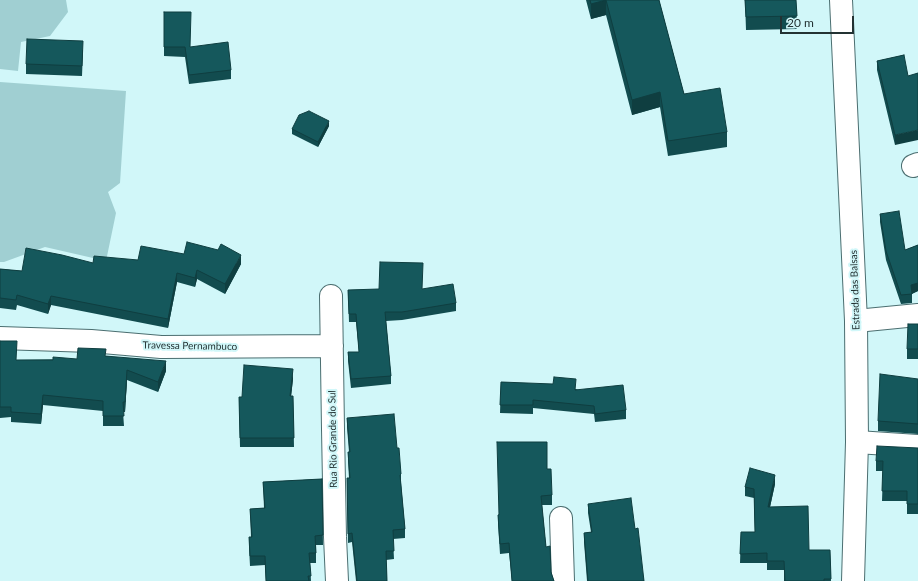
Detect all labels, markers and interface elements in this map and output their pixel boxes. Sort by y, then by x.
scale bar [782,8,856,34]
text: 20 m [787,15,814,30]
street label: Estrada das Balsas [848,250,862,330]
street label: Travessa Pernambuco [143,339,237,353]
street label: Rua Rio Grande do Sul [326,390,340,488]

